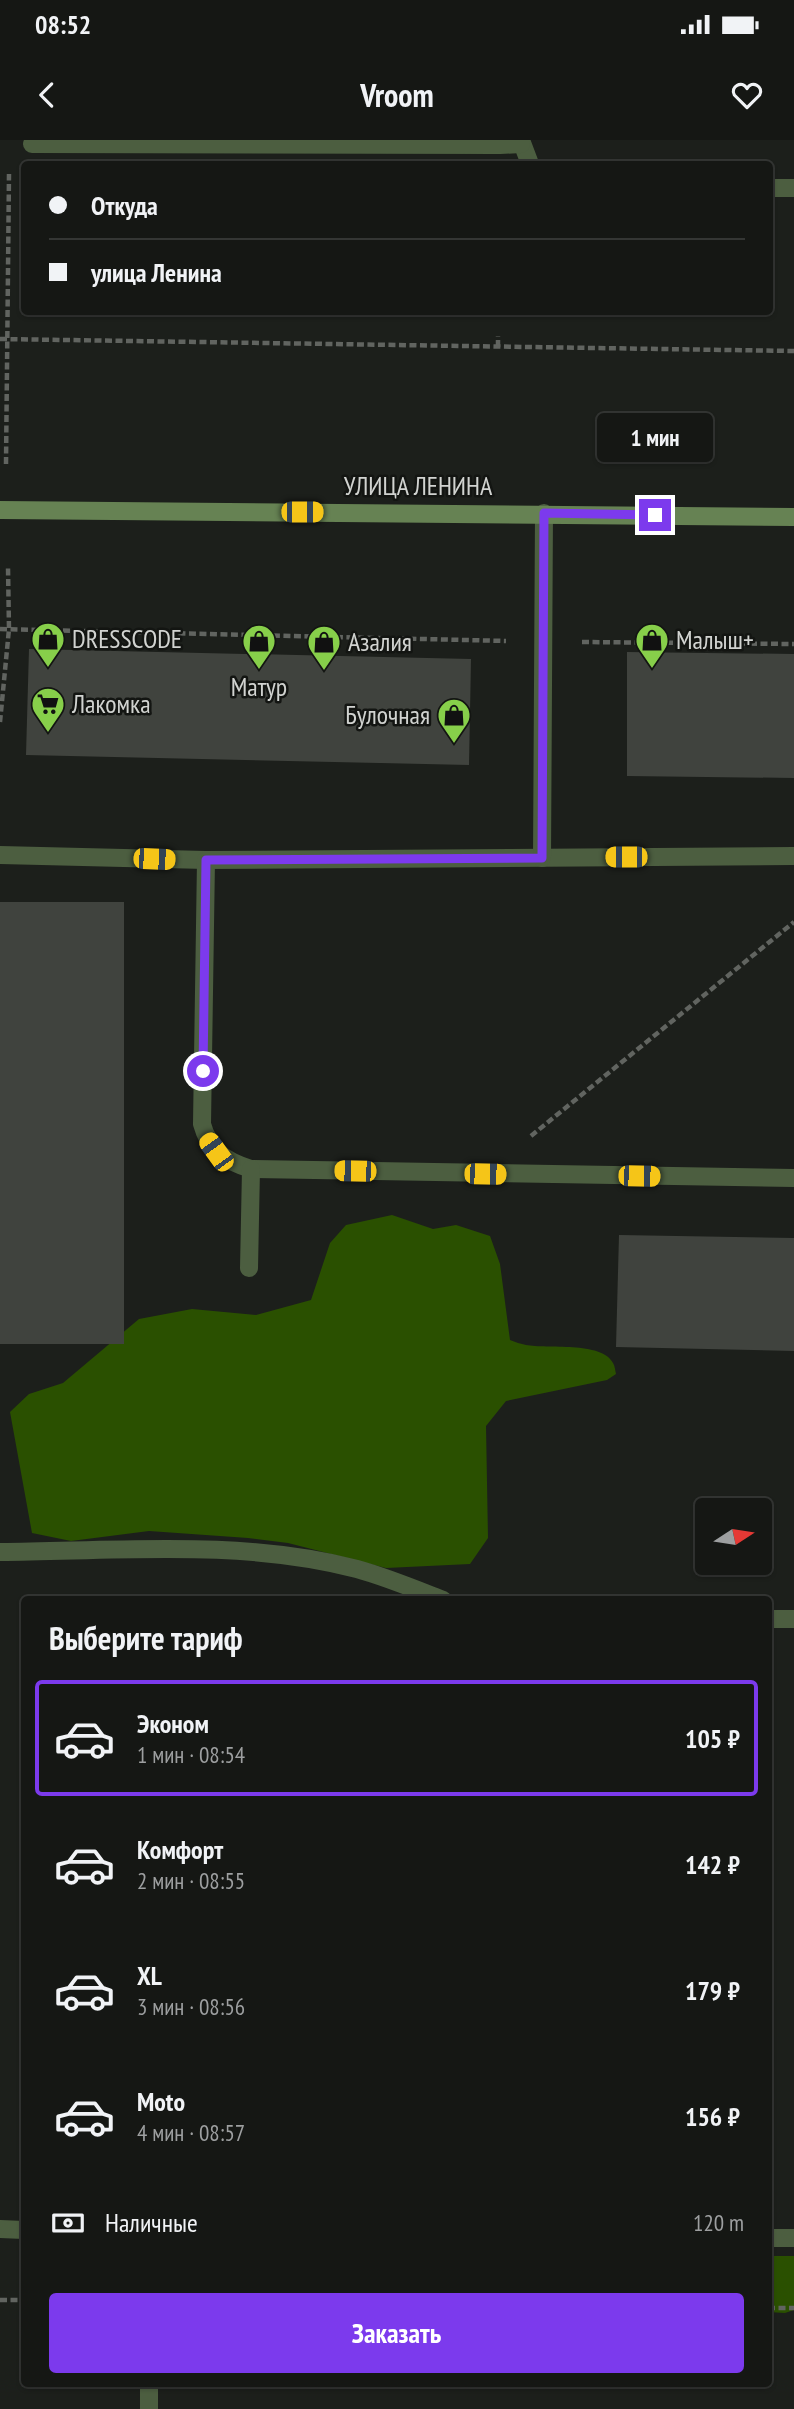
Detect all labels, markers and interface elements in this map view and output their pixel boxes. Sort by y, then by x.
text: 08:52 [35,8,91,41]
text: Vroom [360,74,434,116]
icon: back [28,76,66,114]
icon: heart [728,76,766,114]
text: Откуда [91,189,158,222]
text: улица Ленина [91,256,222,289]
callout: 1 мин [597,414,713,462]
text: 1 мин [630,423,680,452]
street label: УЛИЦА ЛЕНИНА [344,469,493,502]
route end [639,499,671,531]
car [282,502,324,523]
shop icon: DRESSCODE [29,620,67,669]
shop icon: Малыш+ [633,621,671,670]
place label: DRESSCODE [72,622,182,655]
shop icon: Матур [240,622,278,671]
shop icon: Азалия [305,623,343,672]
place label: Малыш+ [676,623,754,656]
place label: Азалия [348,625,412,658]
place label: Матур [231,670,287,703]
supermarket icon: Лакомка [29,685,67,734]
place label: Лакомка [71,687,151,720]
shop icon: Булочная [435,696,473,745]
place label: Булочная [345,698,430,731]
car [606,847,648,868]
car [133,848,176,870]
route start [187,1055,219,1087]
car [196,1129,237,1175]
car [334,1160,377,1182]
car [464,1163,507,1185]
car [618,1165,661,1187]
north arrow [695,1498,772,1575]
map controls [695,1498,772,1575]
text: Выберите тариф [49,1617,243,1659]
icon: car [53,1707,116,1770]
text: Эконом [137,1707,209,1740]
text: 105 ₽ [685,1722,740,1755]
text: 1 мин · 08:54 [137,1740,245,1769]
icon: car [53,1833,116,1896]
text: Комфорт [137,1833,223,1866]
text: 142 ₽ [685,1848,740,1881]
text: 2 мин · 08:55 [137,1866,245,1895]
icon: car [53,1959,116,2022]
text: XL [137,1959,162,1992]
text: 179 ₽ [685,1974,740,2007]
text: 3 мин · 08:56 [137,1992,245,2021]
icon: car [53,2085,116,2148]
text: Moto [137,2085,185,2118]
text: 156 ₽ [685,2100,740,2133]
text: 4 мин · 08:57 [137,2118,245,2147]
icon: cash [49,2204,87,2242]
text: Наличные [105,2206,198,2239]
text: 120 m [693,2208,744,2237]
button: Заказать [49,2293,744,2373]

